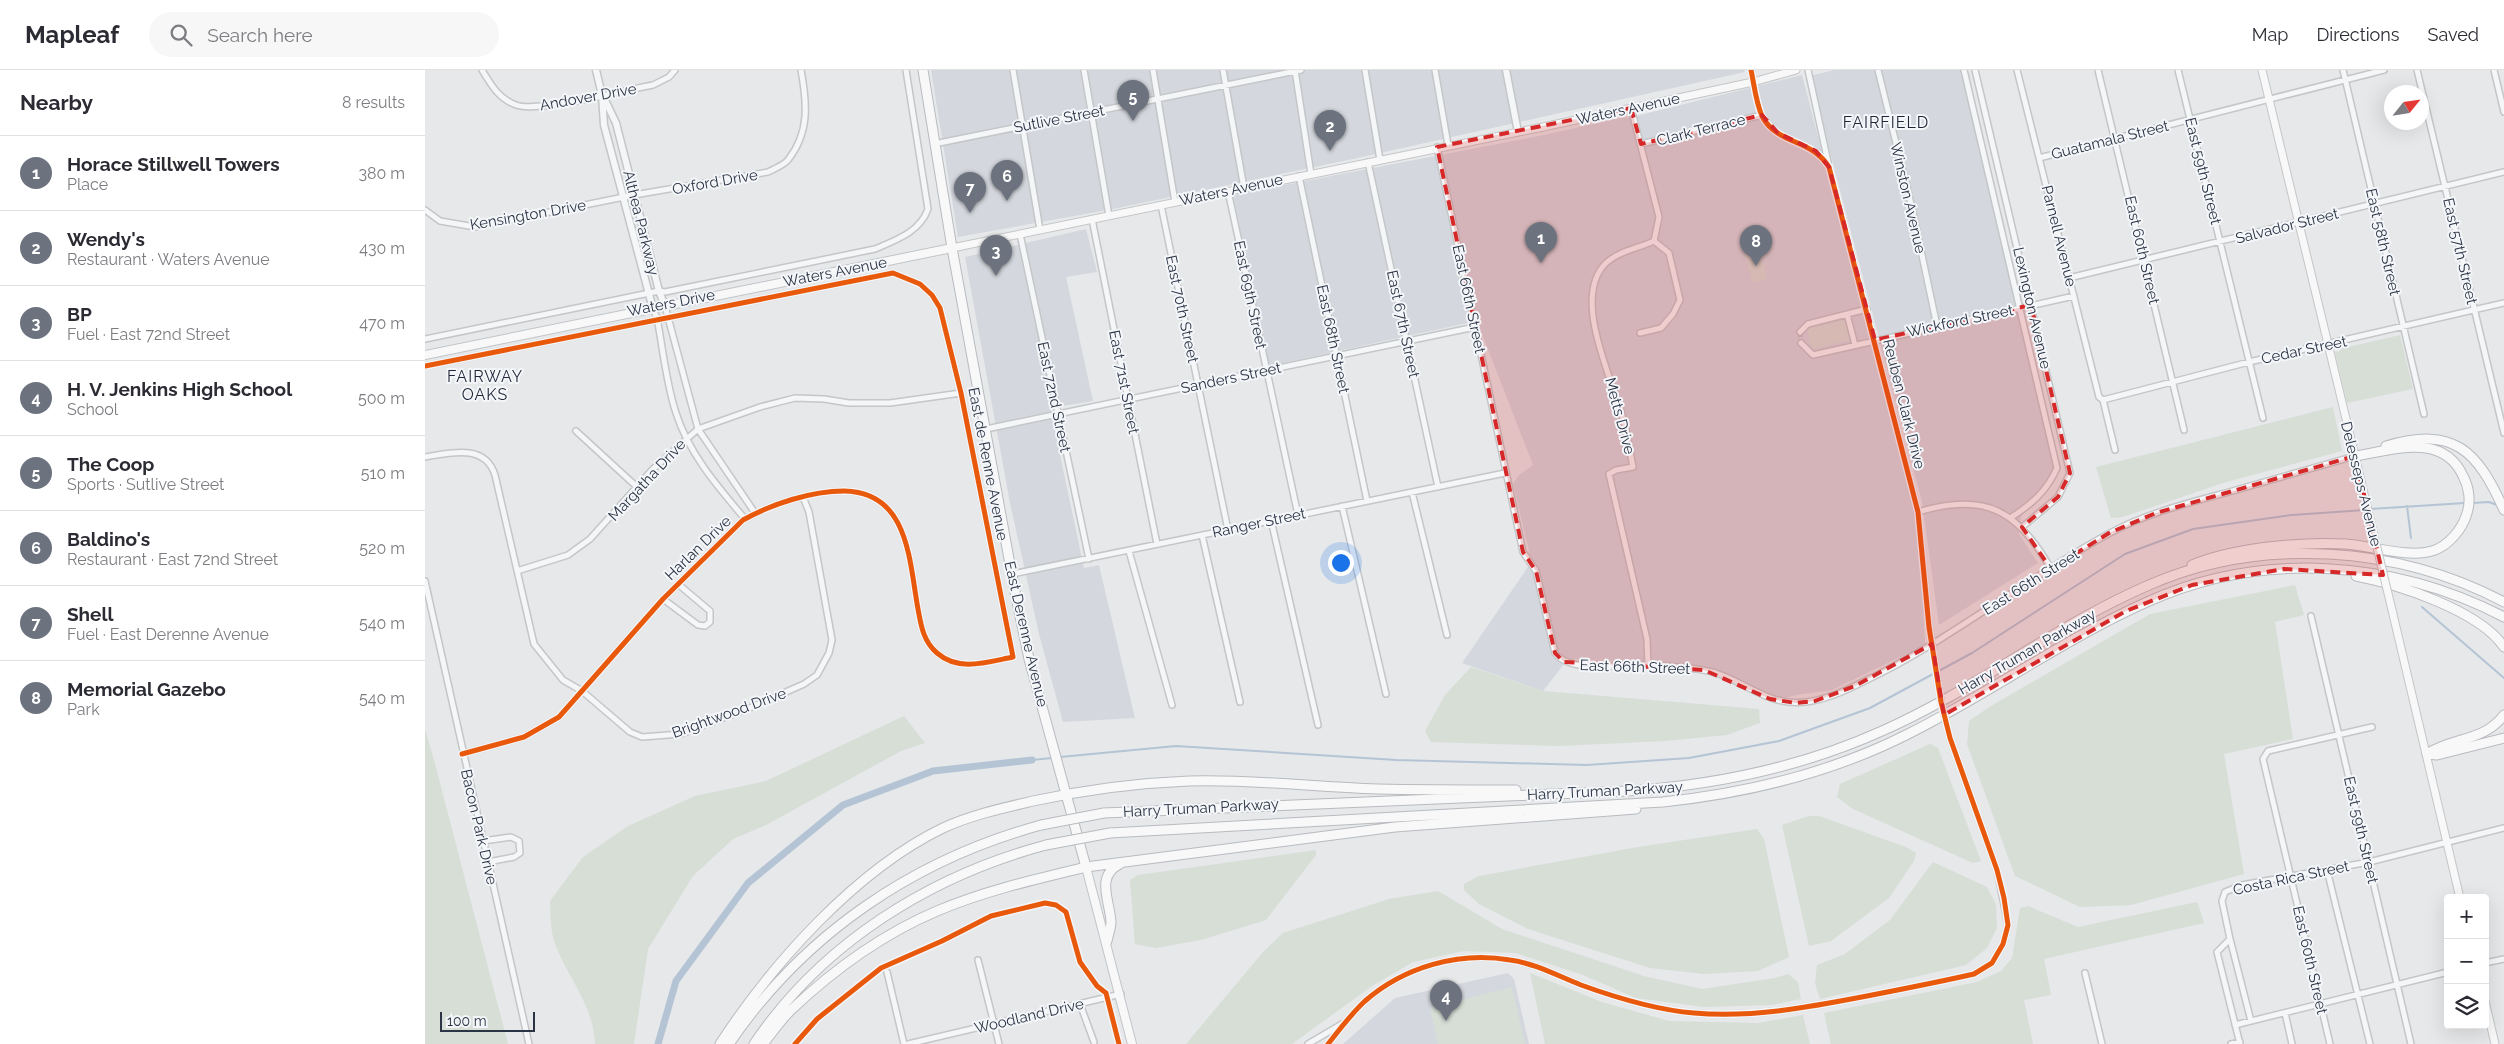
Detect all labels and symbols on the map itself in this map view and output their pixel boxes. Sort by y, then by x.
street label: Andover Drive [538,80,638,114]
pin: 5 [1117,80,1149,121]
north arrow [2384,85,2429,130]
street label: Waters Avenue [1575,89,1682,129]
street label: Sutlive Street [1012,101,1106,137]
pin: 2 [1314,110,1346,151]
street label: Clark Terrace [1655,110,1748,150]
district label: FAIRFIELD [1843,113,1929,132]
street label: East 59th Street [2181,116,2225,226]
street label: Guatamala Street [2049,117,2171,163]
street label: Winston Avenue [1886,141,1930,256]
pin: 6 [991,160,1023,201]
street label: Oxford Drive [671,166,759,198]
street label: Althea Parkway [619,169,663,277]
street label: Waters Avenue [1178,170,1285,210]
pin: 7 [954,172,986,213]
street label: Parnell Avenue [2038,183,2080,289]
street label: East 58th Street [2362,187,2404,297]
street label: East 60th Street [2121,194,2163,306]
street label: Kensington Drive [469,196,588,234]
street label: East 57th Street [2439,196,2481,306]
street label: Salvador Street [2234,204,2340,248]
pin: 1 [1525,222,1557,263]
pin: 8 [1740,225,1772,266]
pin: 3 [980,235,1012,276]
street label: East 69th Street [1230,239,1270,351]
street label: East 66th Street [1449,243,1489,355]
street label: Lexington Avenue [2009,245,2055,371]
street label: Waters Avenue [782,253,889,291]
street label: East 70th Street [1162,253,1202,365]
street label: East 67th Street [1383,269,1423,379]
street label: East 68th Street [1313,283,1353,395]
street label: Waters Drive [626,286,717,320]
street label: Wickford Street [1905,301,2015,341]
street label: East 71st Street [1105,329,1143,435]
street label: Cedar Street [2260,332,2348,368]
street label: Reuben Clark Drive [1879,337,1929,471]
street label: East 72nd Street [1033,340,1075,454]
street label: Sanders Street [1179,359,1283,397]
district label: FAIRWAY OAKS [447,367,523,404]
street label: Metts Drive [1601,376,1639,457]
street label: East de Renne Avenue [964,386,1012,542]
street label: Delesseps Avenue [2337,420,2385,549]
street label: Margatha Drive [605,435,690,525]
street label: Ranger Street [1211,504,1307,542]
street label: Harlan Drive [661,512,735,584]
street label: East 66th Street [1979,545,2083,619]
your location [1328,550,1354,576]
street label: East Derenne Avenue [1000,559,1052,709]
street label: Harry Truman Parkway [1955,605,2099,699]
street label: East 66th Street [1579,656,1691,678]
street label: Brightwood Drive [669,684,789,742]
street label: Bacon Park Drive [457,767,501,887]
street label: East 59th Street [2340,775,2382,885]
street label: Harry Truman Parkway [1527,778,1683,804]
street label: Harry Truman Parkway [1123,795,1279,821]
street label: Costa Rica Street [2231,857,2351,899]
street label: East 60th Street [2289,904,2331,1016]
pin: 4 [1430,980,1462,1021]
street label: Woodland Drive [972,995,1086,1037]
scale bar [440,1009,535,1032]

